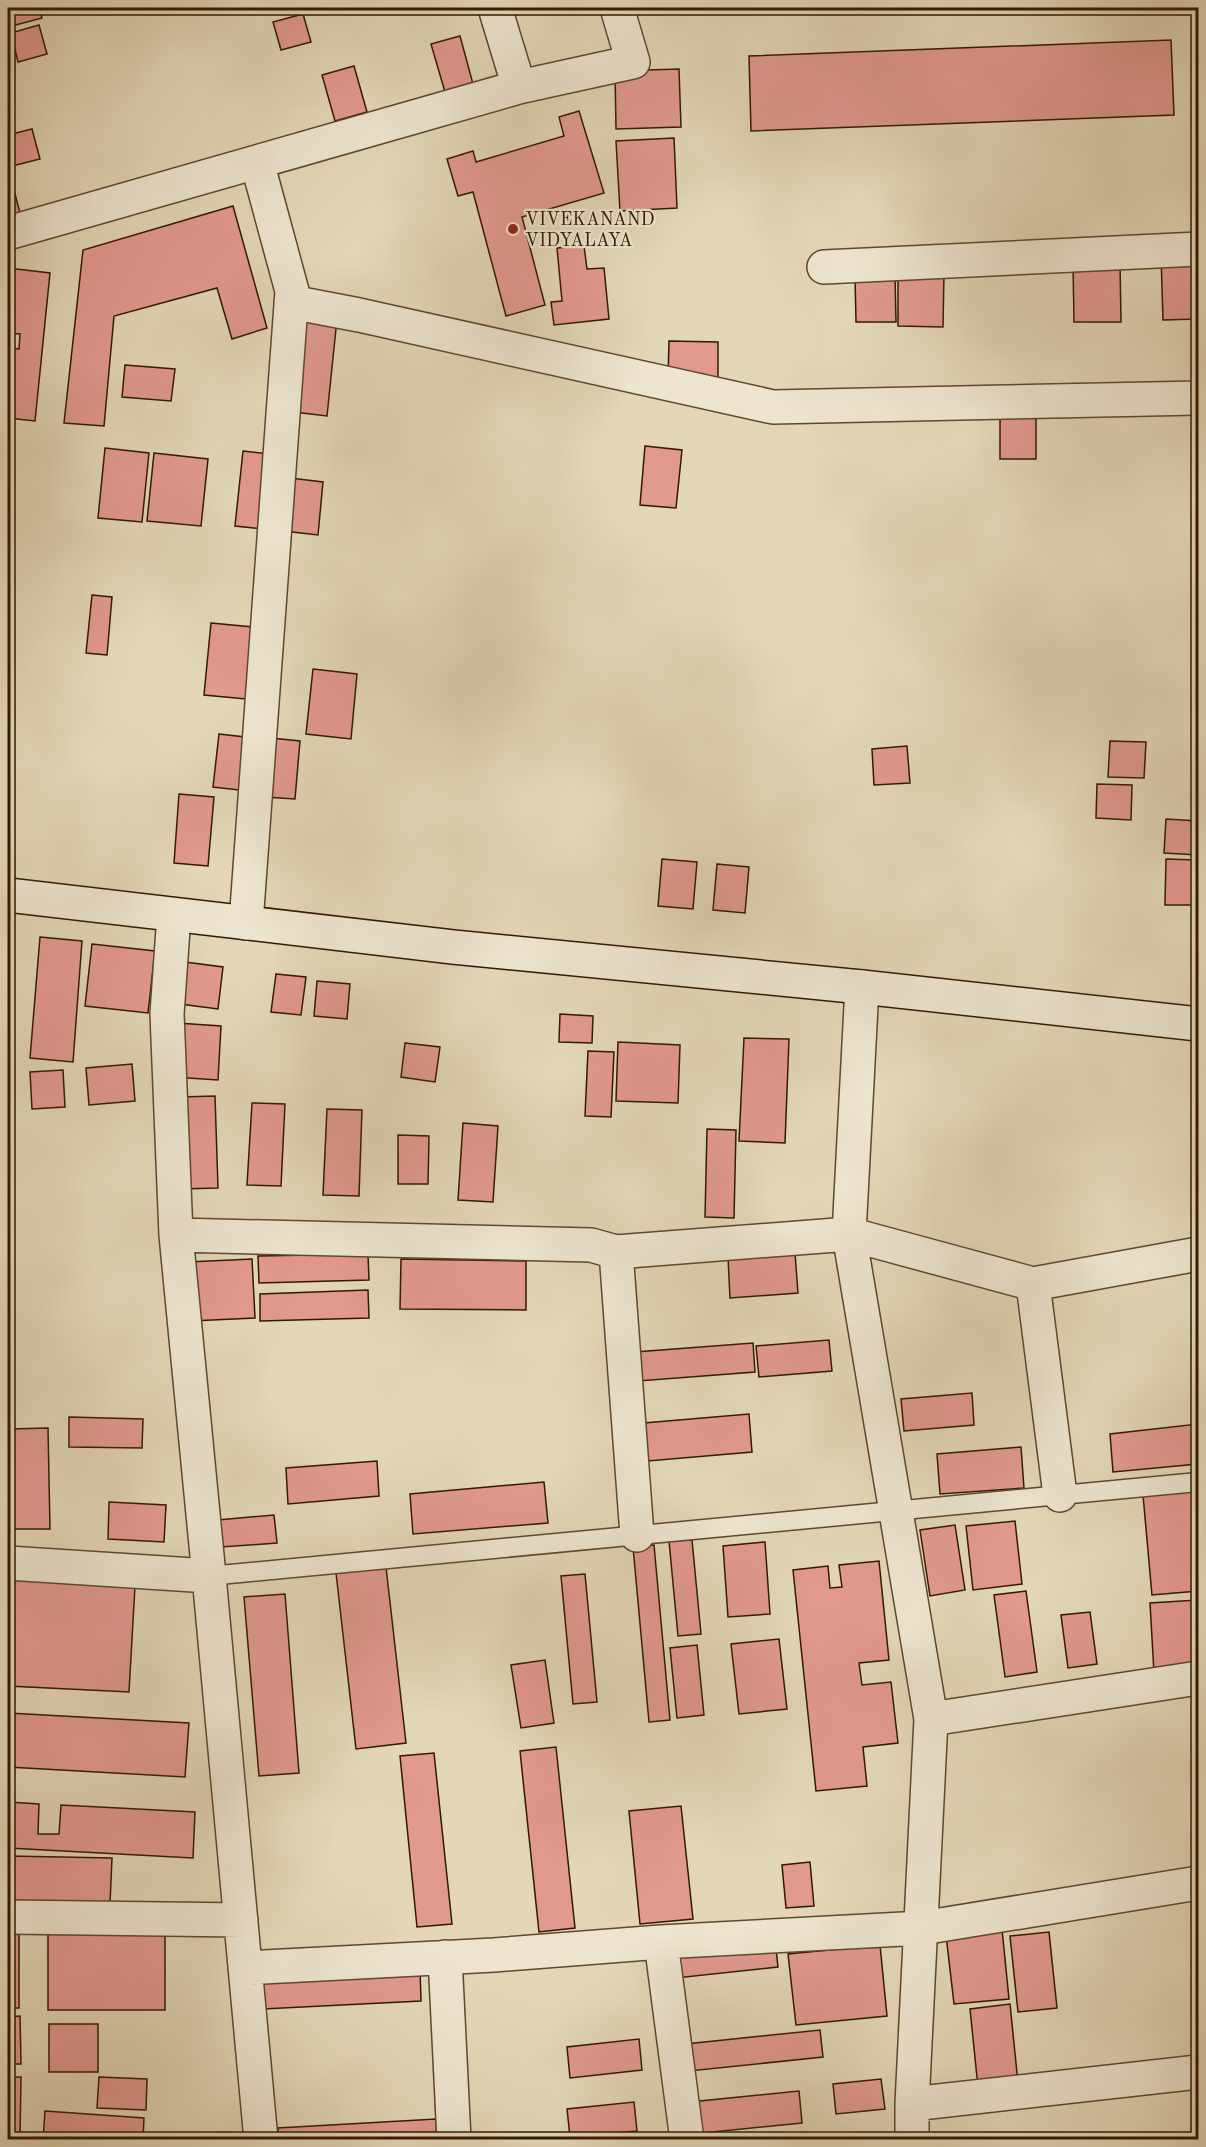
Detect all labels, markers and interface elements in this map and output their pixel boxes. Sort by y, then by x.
place label: VIVEKANAND VIDYALAYA [525,211,655,250]
marker: VIVEKANAND VIDYALAYA [506,222,520,236]

